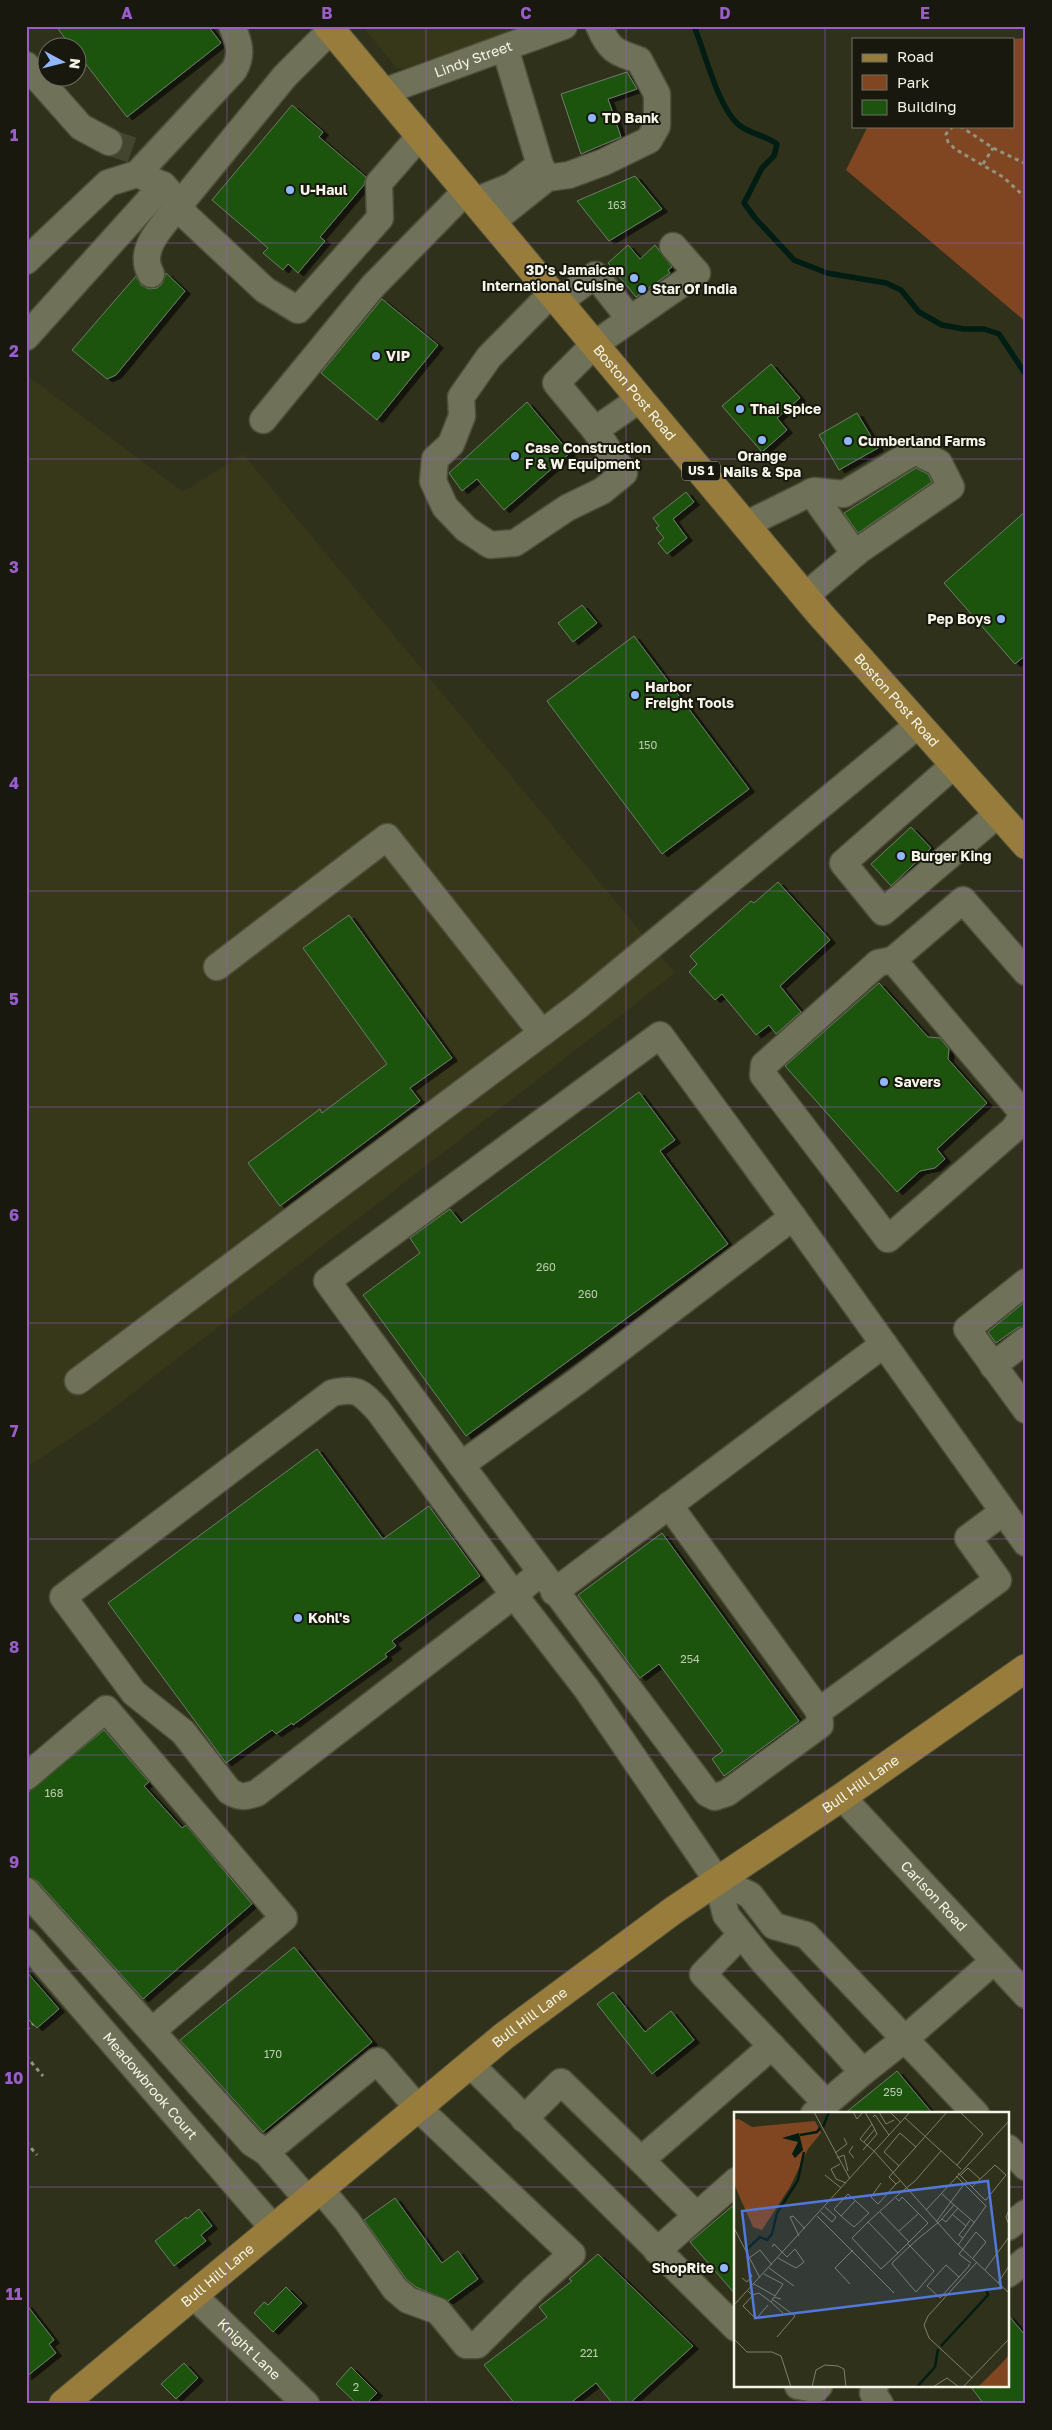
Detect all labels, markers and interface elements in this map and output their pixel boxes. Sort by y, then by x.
text: A [121,3,133,23]
text: B [321,3,333,23]
text: C [520,3,532,23]
text: D [719,3,731,23]
text: E [920,3,930,23]
street label: Lindy Street [432,37,514,81]
north arrow [38,38,88,88]
legend [852,38,1014,128]
text: Road [897,47,934,65]
text: N [66,57,84,70]
text: Park [897,73,930,91]
text: Building [897,97,957,115]
place label: TD Bank [602,109,659,126]
marker: TD Bank [586,112,598,124]
text: 1 [10,125,18,145]
place label: U-Haul [300,181,348,198]
marker: U-Haul [284,184,296,196]
house number: 163 [608,198,626,211]
place label: 3D's Jamaican International Cuisine [482,261,624,294]
marker: 3D's Jamaican International Cuisine [628,272,640,284]
place label: Star Of India [652,280,737,297]
marker: Star Of India [636,283,648,295]
text: 2 [9,341,19,361]
street label: Boston Post Road [590,341,680,444]
place label: VIP [386,347,410,364]
marker: VIP [370,350,382,362]
place label: Thai Spice [750,400,821,417]
marker: Thai Spice [734,403,746,415]
place label: Cumberland Farms [858,432,986,449]
marker: Orange Nails & Spa [756,434,768,446]
marker: Cumberland Farms [842,435,854,447]
place label: Case Construction F & W Equipment [525,439,651,472]
place label: Orange Nails & Spa [723,447,801,480]
marker: Case Construction F & W Equipment [509,450,521,462]
road number: US 1 [682,462,720,481]
text: 3 [9,557,19,577]
place label: Pep Boys [927,610,991,627]
marker: Pep Boys [995,613,1007,625]
street label: Boston Post Road [851,649,943,750]
place label: Harbor Freight Tools [645,678,734,711]
marker: Harbor Freight Tools [629,689,641,701]
house number: 150 [639,738,657,751]
text: 4 [9,773,19,793]
place label: Burger King [911,847,991,864]
marker: Burger King [895,850,907,862]
text: 5 [9,989,19,1009]
place label: Savers [894,1073,941,1090]
marker: Savers [878,1076,890,1088]
text: 6 [9,1205,19,1225]
house number: 260 [536,1260,556,1273]
house number: 260 [578,1287,598,1300]
text: 7 [10,1421,19,1441]
place label: Kohl's [308,1609,350,1626]
marker: Kohl's [292,1612,304,1624]
text: 8 [9,1637,19,1657]
house number: 254 [680,1652,700,1665]
street label: Bull Hill Lane [818,1751,902,1816]
house number: 168 [45,1786,64,1799]
text: 9 [9,1852,19,1872]
street label: Carlson Road [898,1857,971,1934]
street label: Bull Hill Lane [488,1983,570,2051]
street label: Meadowbrook Court [100,2028,202,2143]
house number: 170 [264,2047,282,2060]
text: 10 [5,2068,23,2088]
house number: 259 [883,2085,903,2098]
inset map [734,2112,1010,2388]
street label: Bull Hill Lane [177,2239,257,2310]
place label: ShopRite [652,2259,714,2276]
marker: ShopRite [718,2262,730,2274]
text: 11 [6,2284,22,2304]
street label: Knight Lane [214,2315,285,2383]
house number: 221 [580,2346,598,2359]
house number: 2 [353,2380,359,2393]

